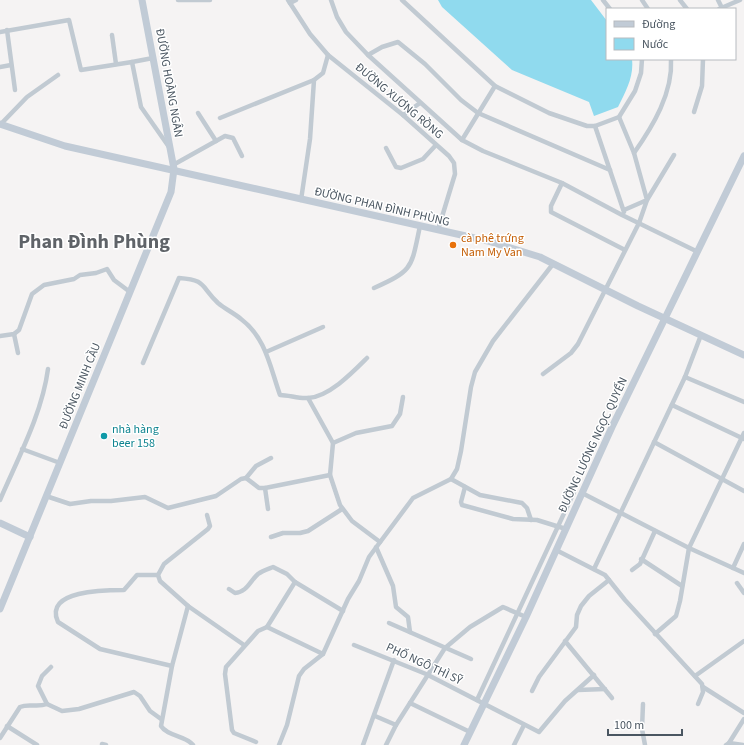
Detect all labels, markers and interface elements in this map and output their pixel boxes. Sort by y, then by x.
legend [606,8,736,60]
text: Đường [642,16,675,33]
street label: ĐƯỜNG HOÀNG NGÂN [151,27,187,139]
text: Nước [642,36,669,53]
street label: ĐƯỜNG XƯƠNG RỒNG [351,59,447,143]
street label: ĐƯỜNG PHAN ĐÌNH PHÙNG [313,183,451,231]
district label: Phan Đình Phùng [18,228,170,256]
place label: cà phê trứng Nam My Van [461,230,524,261]
marker: cà phê trứng Nam My Van [448,240,458,250]
street label: ĐƯỜNG MINH CẦU [55,340,105,432]
street label: ĐƯỜNG LƯƠNG NGỌC QUYẾN [554,374,632,516]
place label: nhà hàng beer 158 [112,421,159,452]
marker: nhà hàng beer 158 [99,431,109,441]
street label: PHỐ NGÔ THÌ SỸ [383,639,465,689]
scale bar [608,711,682,737]
text: 100 m [614,717,644,734]

